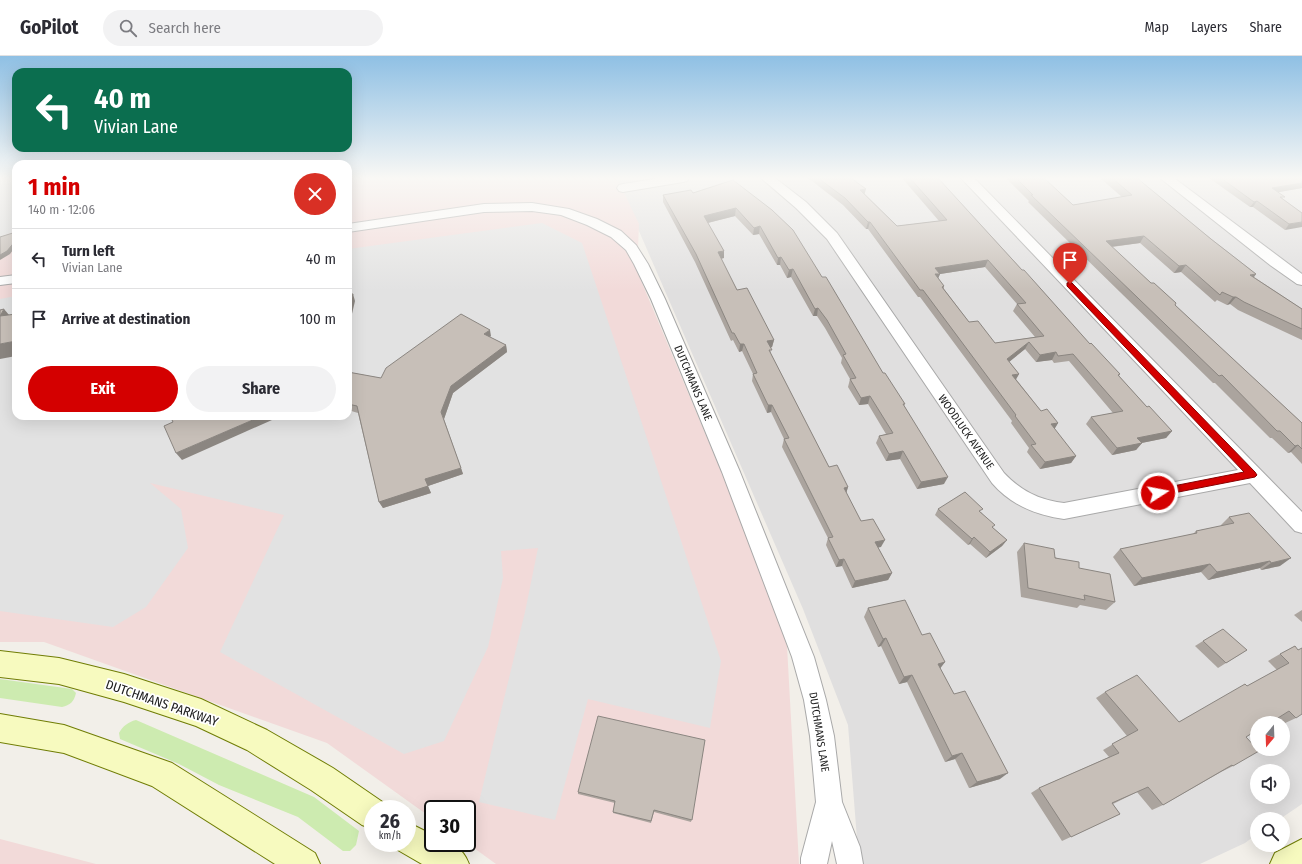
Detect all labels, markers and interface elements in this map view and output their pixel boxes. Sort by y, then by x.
search box [103,10,383,46]
text: GoPilot [20,16,79,39]
icon: search [117,17,139,39]
text: Search here [149,19,221,37]
text: Map [1145,19,1169,36]
text: Layers [1191,19,1227,36]
text: Share [1249,19,1282,36]
text: 40 m [94,82,151,115]
icon: left [28,84,80,136]
text: Vivian Lane [94,116,178,138]
text: 1 min [28,173,80,201]
button: close [294,173,336,215]
text: 140 m · 12:06 [28,202,95,217]
text: Turn left [62,242,115,260]
pin [1053,243,1087,284]
icon: left [28,248,50,270]
icon: arrive [1059,249,1081,271]
text: 40 m [306,250,336,268]
text: Vivian Lane [62,260,123,275]
icon: arrive [28,308,50,330]
text: Arrive at destination [62,310,190,328]
text: 100 m [299,310,336,328]
street label: DUTCHMANS LANE [671,343,715,423]
button: Exit [28,366,178,412]
button: Share [186,366,336,412]
street label: WOODLUCK AVENUE [935,392,997,472]
position arrow [1137,472,1179,514]
street label: DUTCHMANS PARKWAY [104,677,221,729]
street label: DUTCHMANS LANE [806,691,832,773]
north arrow [1250,716,1290,756]
map controls [1250,716,1290,852]
button: sound [1250,764,1290,804]
speed limit sign: 30 [424,800,476,852]
text: 26 [380,809,400,833]
button: search [1250,812,1290,852]
text: km/h [379,830,401,842]

